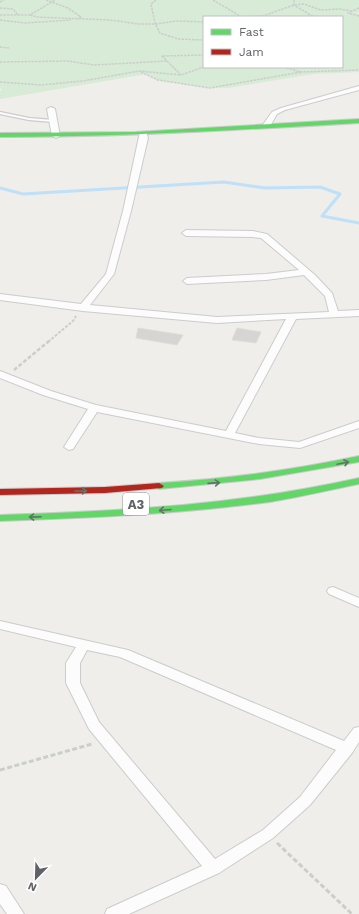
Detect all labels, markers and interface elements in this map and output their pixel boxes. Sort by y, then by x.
legend [203,16,343,68]
text: Fast [239,25,264,39]
text: Jam [239,45,264,59]
one-way arrow [336,458,349,466]
one-way arrow [207,479,220,487]
one-way arrow [74,487,87,495]
road number: A3 [123,493,149,515]
one-way arrow [159,506,172,514]
one-way arrow [29,514,42,521]
north arrow [16,858,56,898]
text: N [26,879,39,894]

